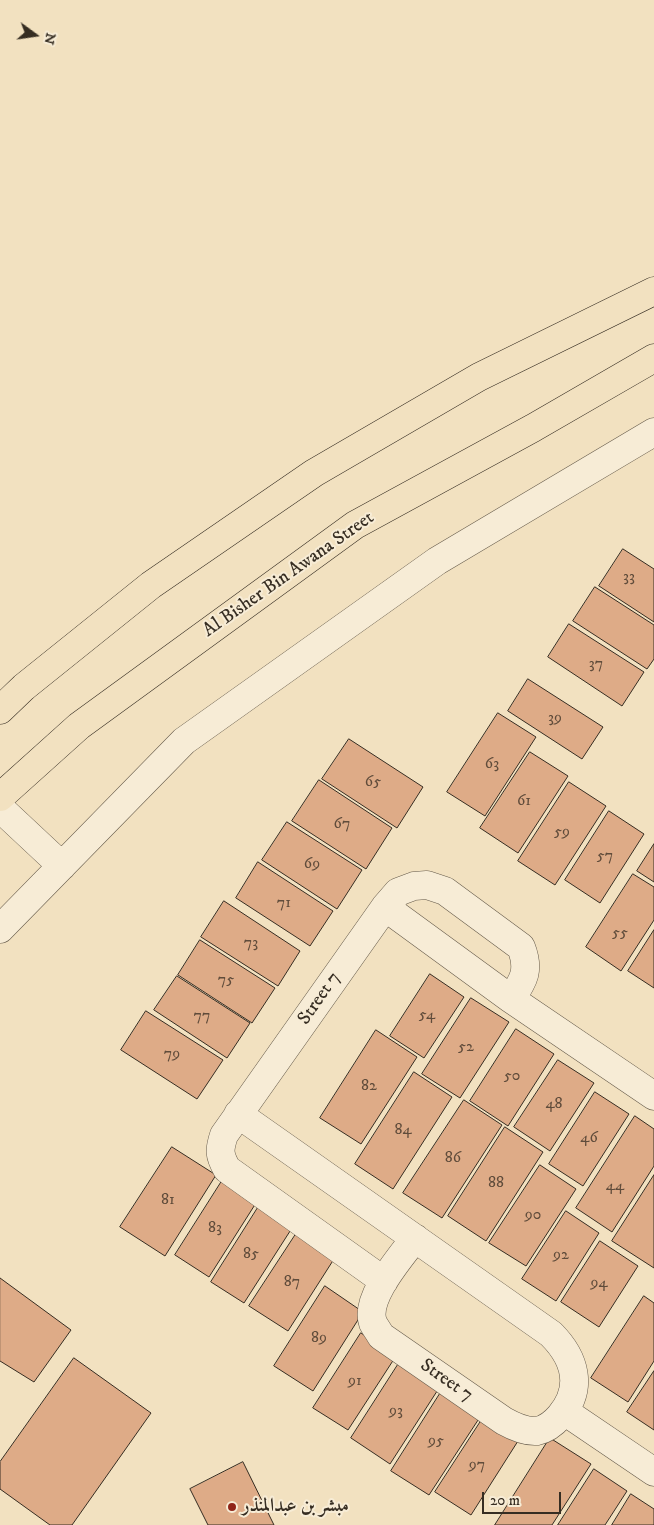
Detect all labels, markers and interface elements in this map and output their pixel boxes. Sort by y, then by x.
north arrow [10,10,60,60]
text: N [39,31,60,46]
street label: Al Bisher Bin Awana Street [199,507,379,643]
house number: 33 [623,568,635,588]
house number: 37 [589,655,603,675]
house number: 39 [548,709,562,729]
house number: 63 [485,755,499,775]
house number: 65 [365,773,381,793]
house number: 61 [517,792,531,812]
house number: 67 [334,815,350,835]
house number: 59 [554,823,570,843]
house number: 57 [597,847,613,867]
house number: 69 [304,855,320,875]
house number: 71 [277,894,291,914]
house number: 55 [612,924,628,944]
house number: 73 [244,934,258,954]
street label: Street 7 [294,968,346,1030]
house number: 75 [218,971,234,991]
house number: 54 [419,1006,435,1026]
house number: 77 [194,1007,210,1027]
house number: 52 [458,1038,474,1058]
house number: 79 [164,1045,180,1065]
house number: 50 [504,1067,520,1087]
house number: 82 [361,1077,377,1097]
house number: 48 [545,1095,563,1115]
house number: 84 [394,1121,412,1141]
house number: 46 [580,1129,598,1149]
house number: 86 [445,1149,461,1169]
house number: 88 [488,1174,504,1194]
house number: 44 [606,1177,624,1197]
house number: 81 [161,1191,175,1211]
house number: 90 [525,1206,541,1226]
house number: 83 [208,1219,222,1239]
house number: 85 [243,1245,259,1265]
house number: 92 [553,1246,569,1266]
house number: 87 [284,1273,300,1293]
house number: 94 [590,1274,608,1294]
house number: 89 [311,1329,327,1349]
street label: Street 7 [415,1355,477,1407]
house number: 91 [348,1372,362,1392]
house number: 93 [389,1402,403,1422]
house number: 95 [428,1432,444,1452]
house number: 97 [469,1456,485,1476]
scale bar [484,1482,563,1514]
text: 20 m [490,1491,520,1510]
place label: مبشر بن عبدالمنذر [242,1496,349,1518]
marker: مبشر بن عبدالمنذر [226,1501,238,1513]

